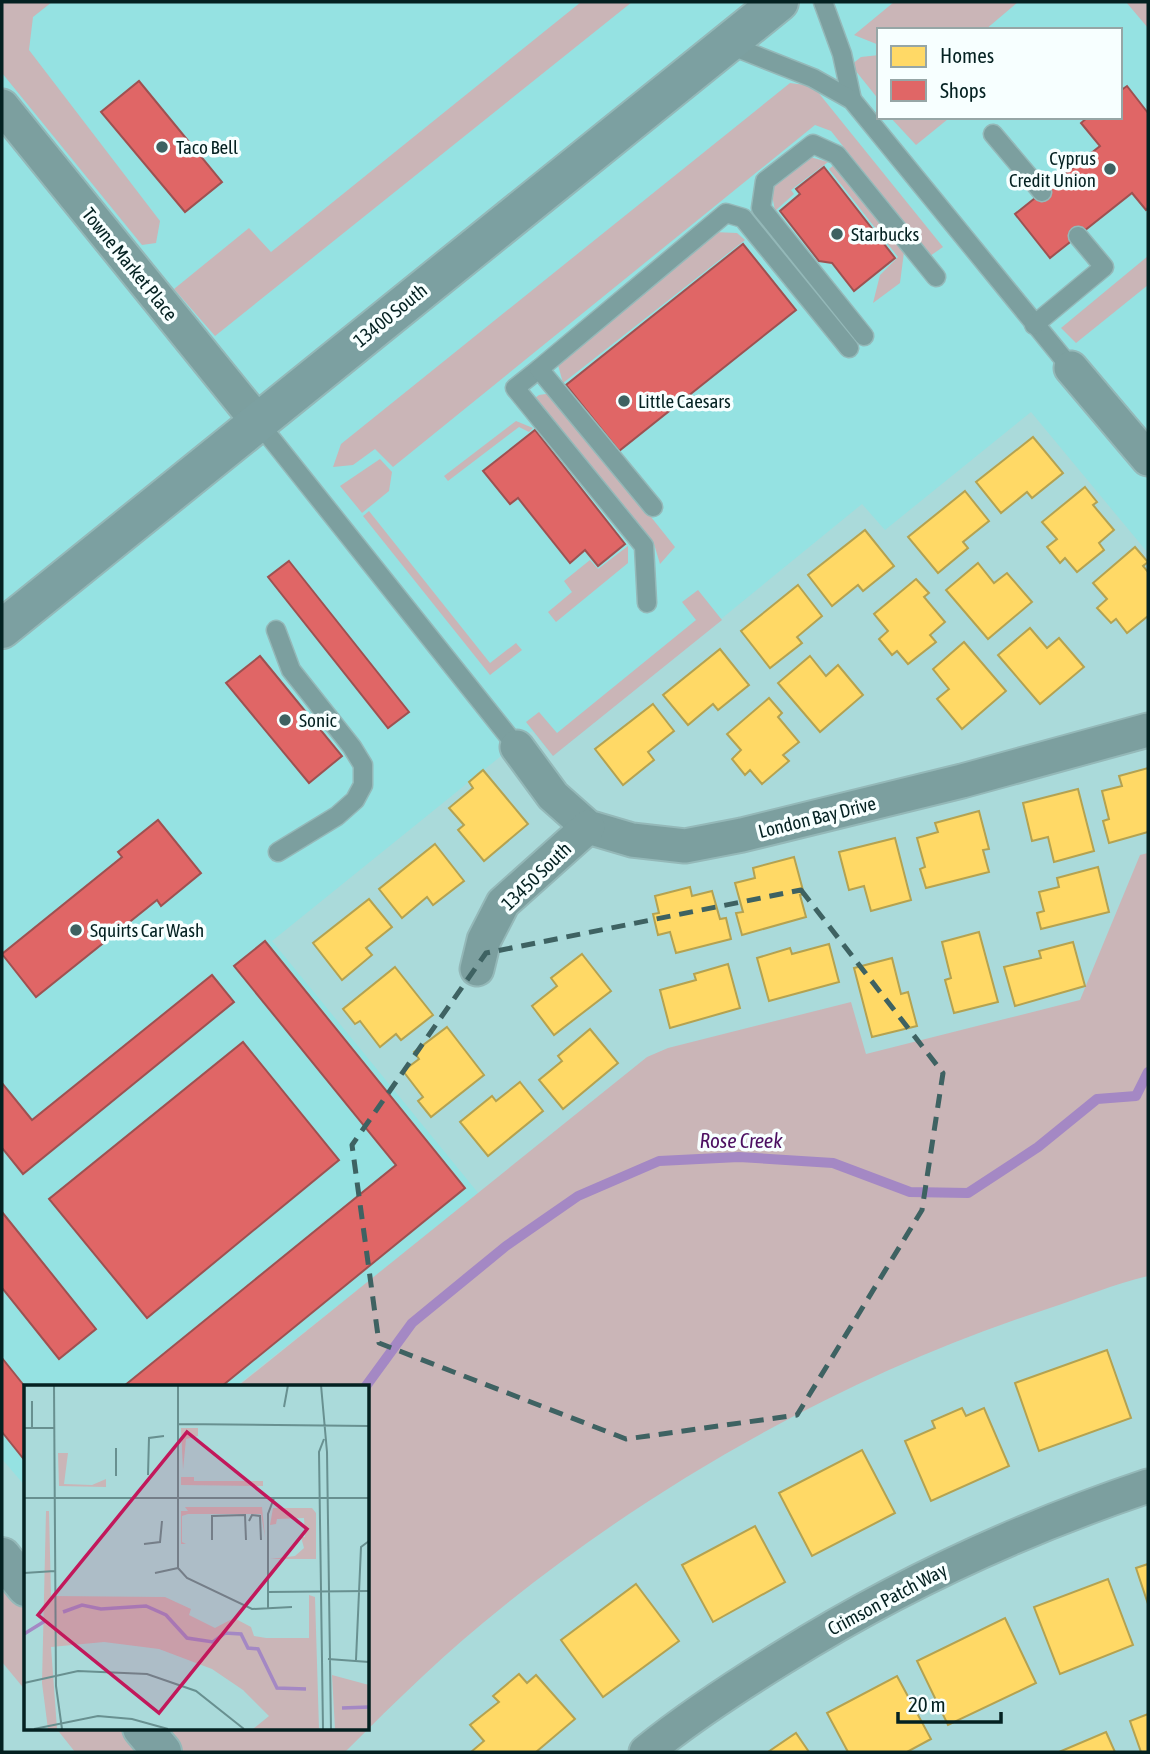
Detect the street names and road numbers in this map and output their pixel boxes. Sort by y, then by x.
street label: Towne Market Place [78,203,182,325]
street label: 13400 South [349,279,431,351]
street label: London Bay Drive [756,792,878,842]
street label: 13450 South [497,838,575,914]
street label: Crimson Patch Way [824,1558,950,1640]

